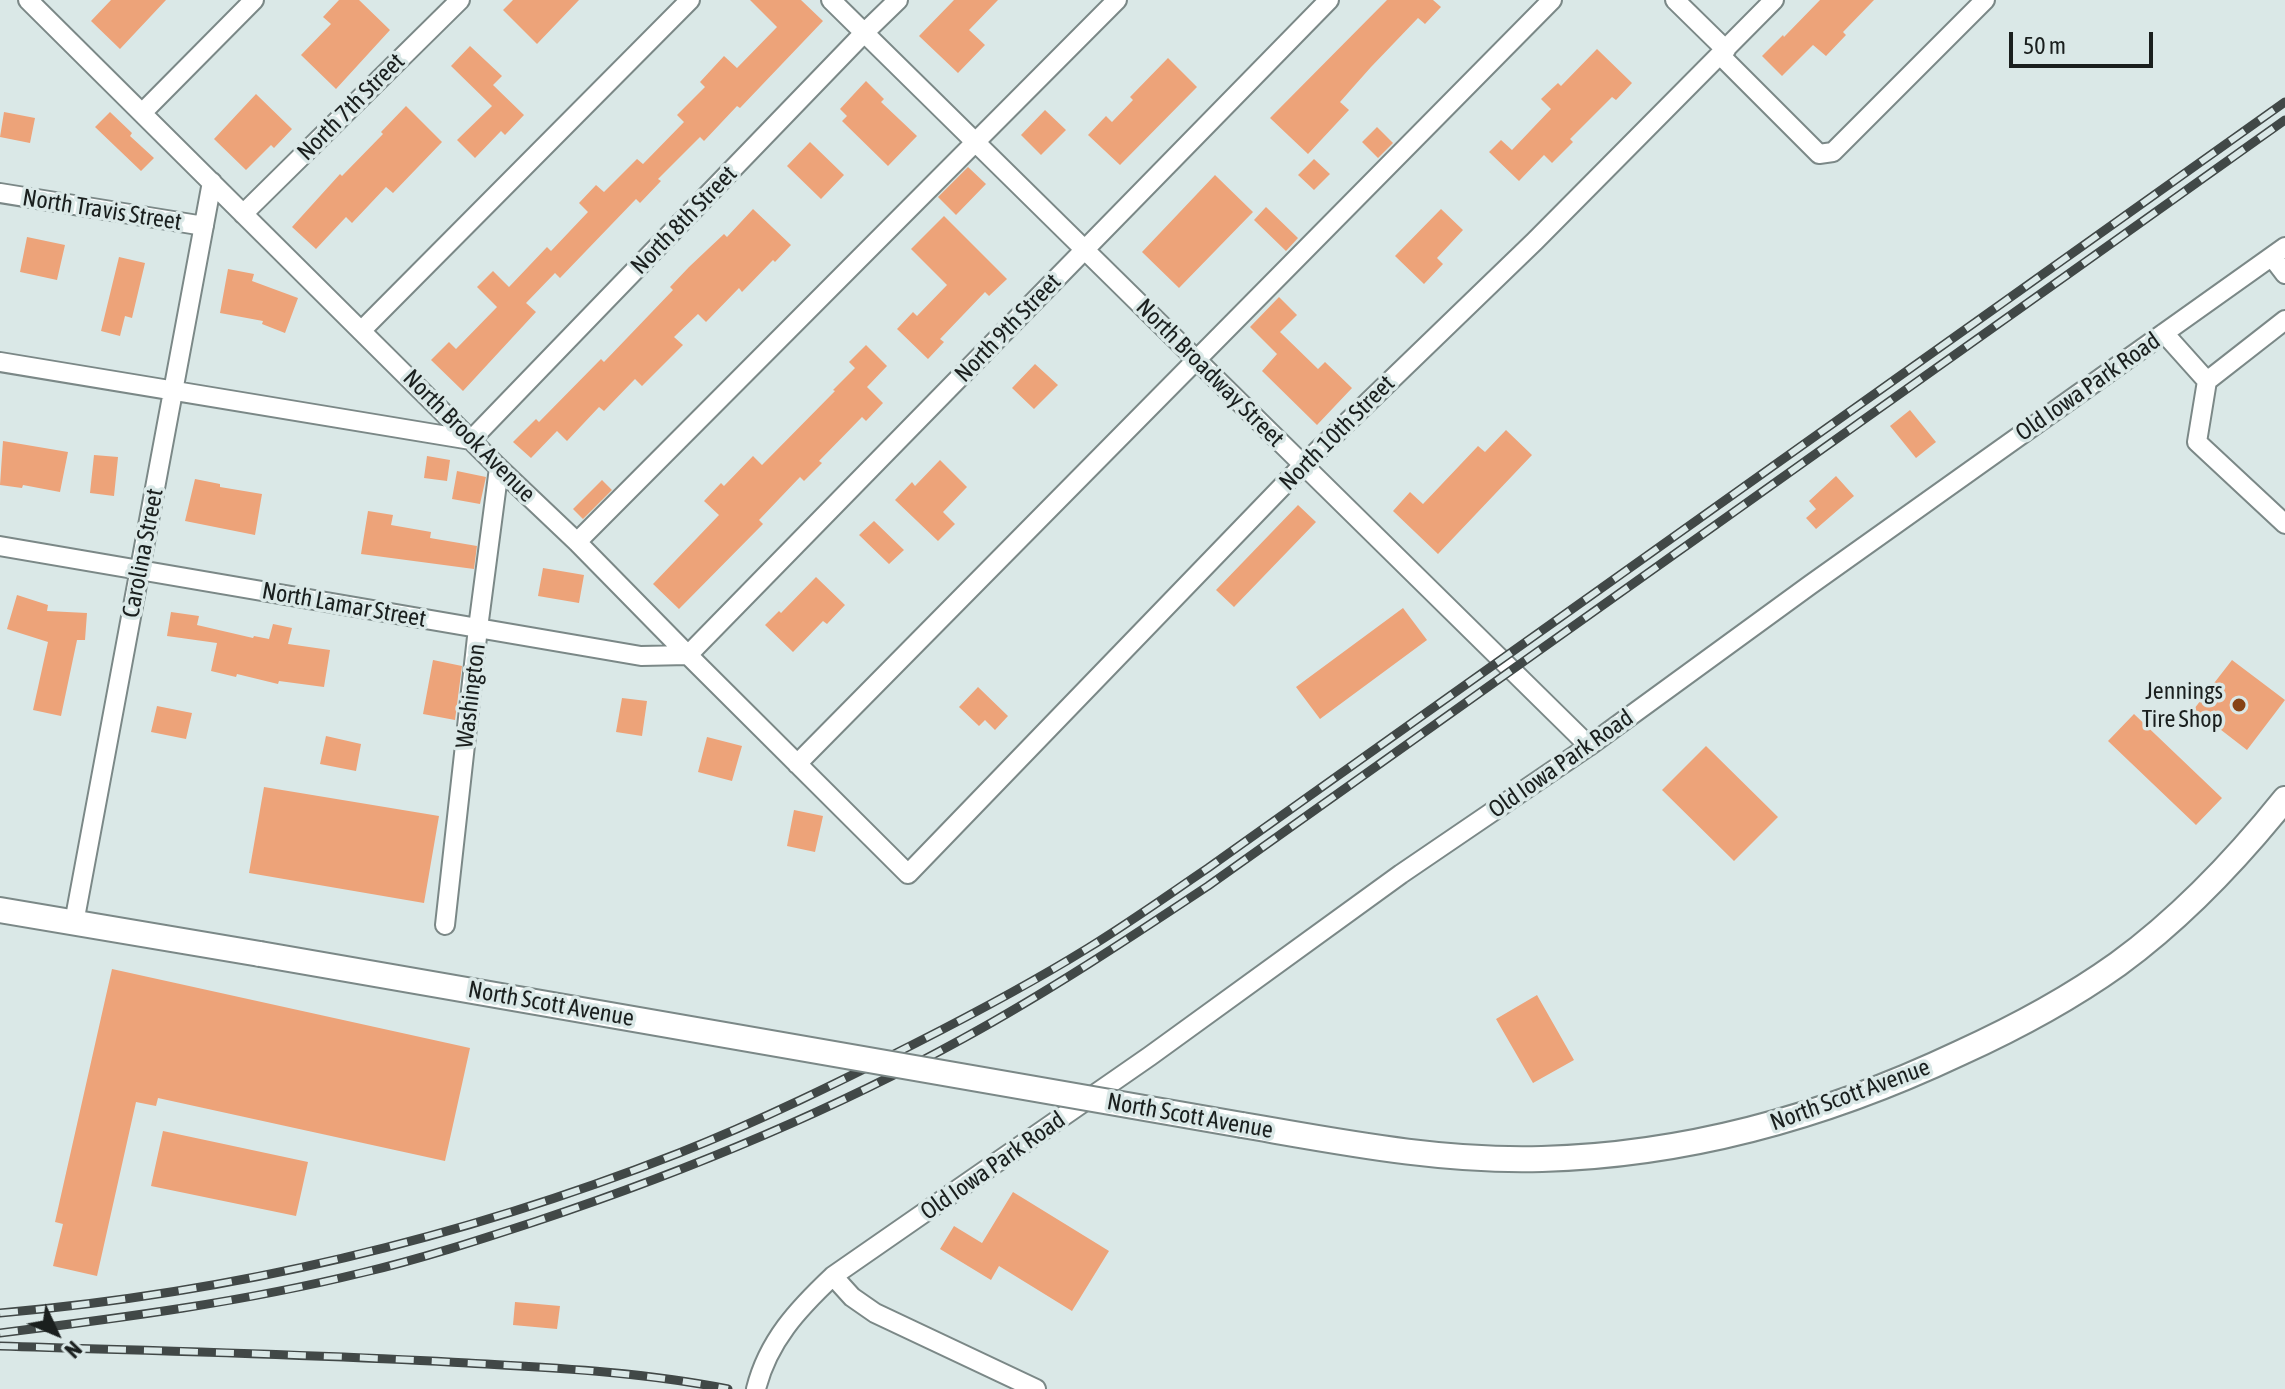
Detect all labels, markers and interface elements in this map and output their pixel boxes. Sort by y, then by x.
scale bar [2013,16,2157,66]
text: 50 m [2023,32,2066,59]
street label: North 7th Street [291,47,411,167]
street label: North 8th Street [625,160,743,280]
street label: North Travis Street [20,183,184,237]
street label: North 9th Street [949,268,1067,388]
street label: North Broadway Street [1130,293,1290,453]
street label: Old Iowa Park Road [2010,327,2166,447]
street label: North Brook Avenue [397,364,541,508]
street label: North 10th Street [1273,369,1401,497]
street label: Carolina Street [116,486,170,620]
street label: North Lamar Street [260,576,428,634]
street label: Washington [450,642,492,750]
place label: Jennings Tire Shop [2142,677,2223,733]
marker: Jennings Tire Shop [2230,696,2248,714]
street label: Old Iowa Park Road [1483,704,1639,824]
street label: North Scott Avenue [466,975,636,1033]
street label: North Scott Avenue [1766,1053,1934,1137]
street label: North Scott Avenue [1105,1087,1275,1145]
street label: Old Iowa Park Road [915,1106,1071,1226]
north arrow [16,1293,96,1373]
text: N [59,1336,87,1363]

